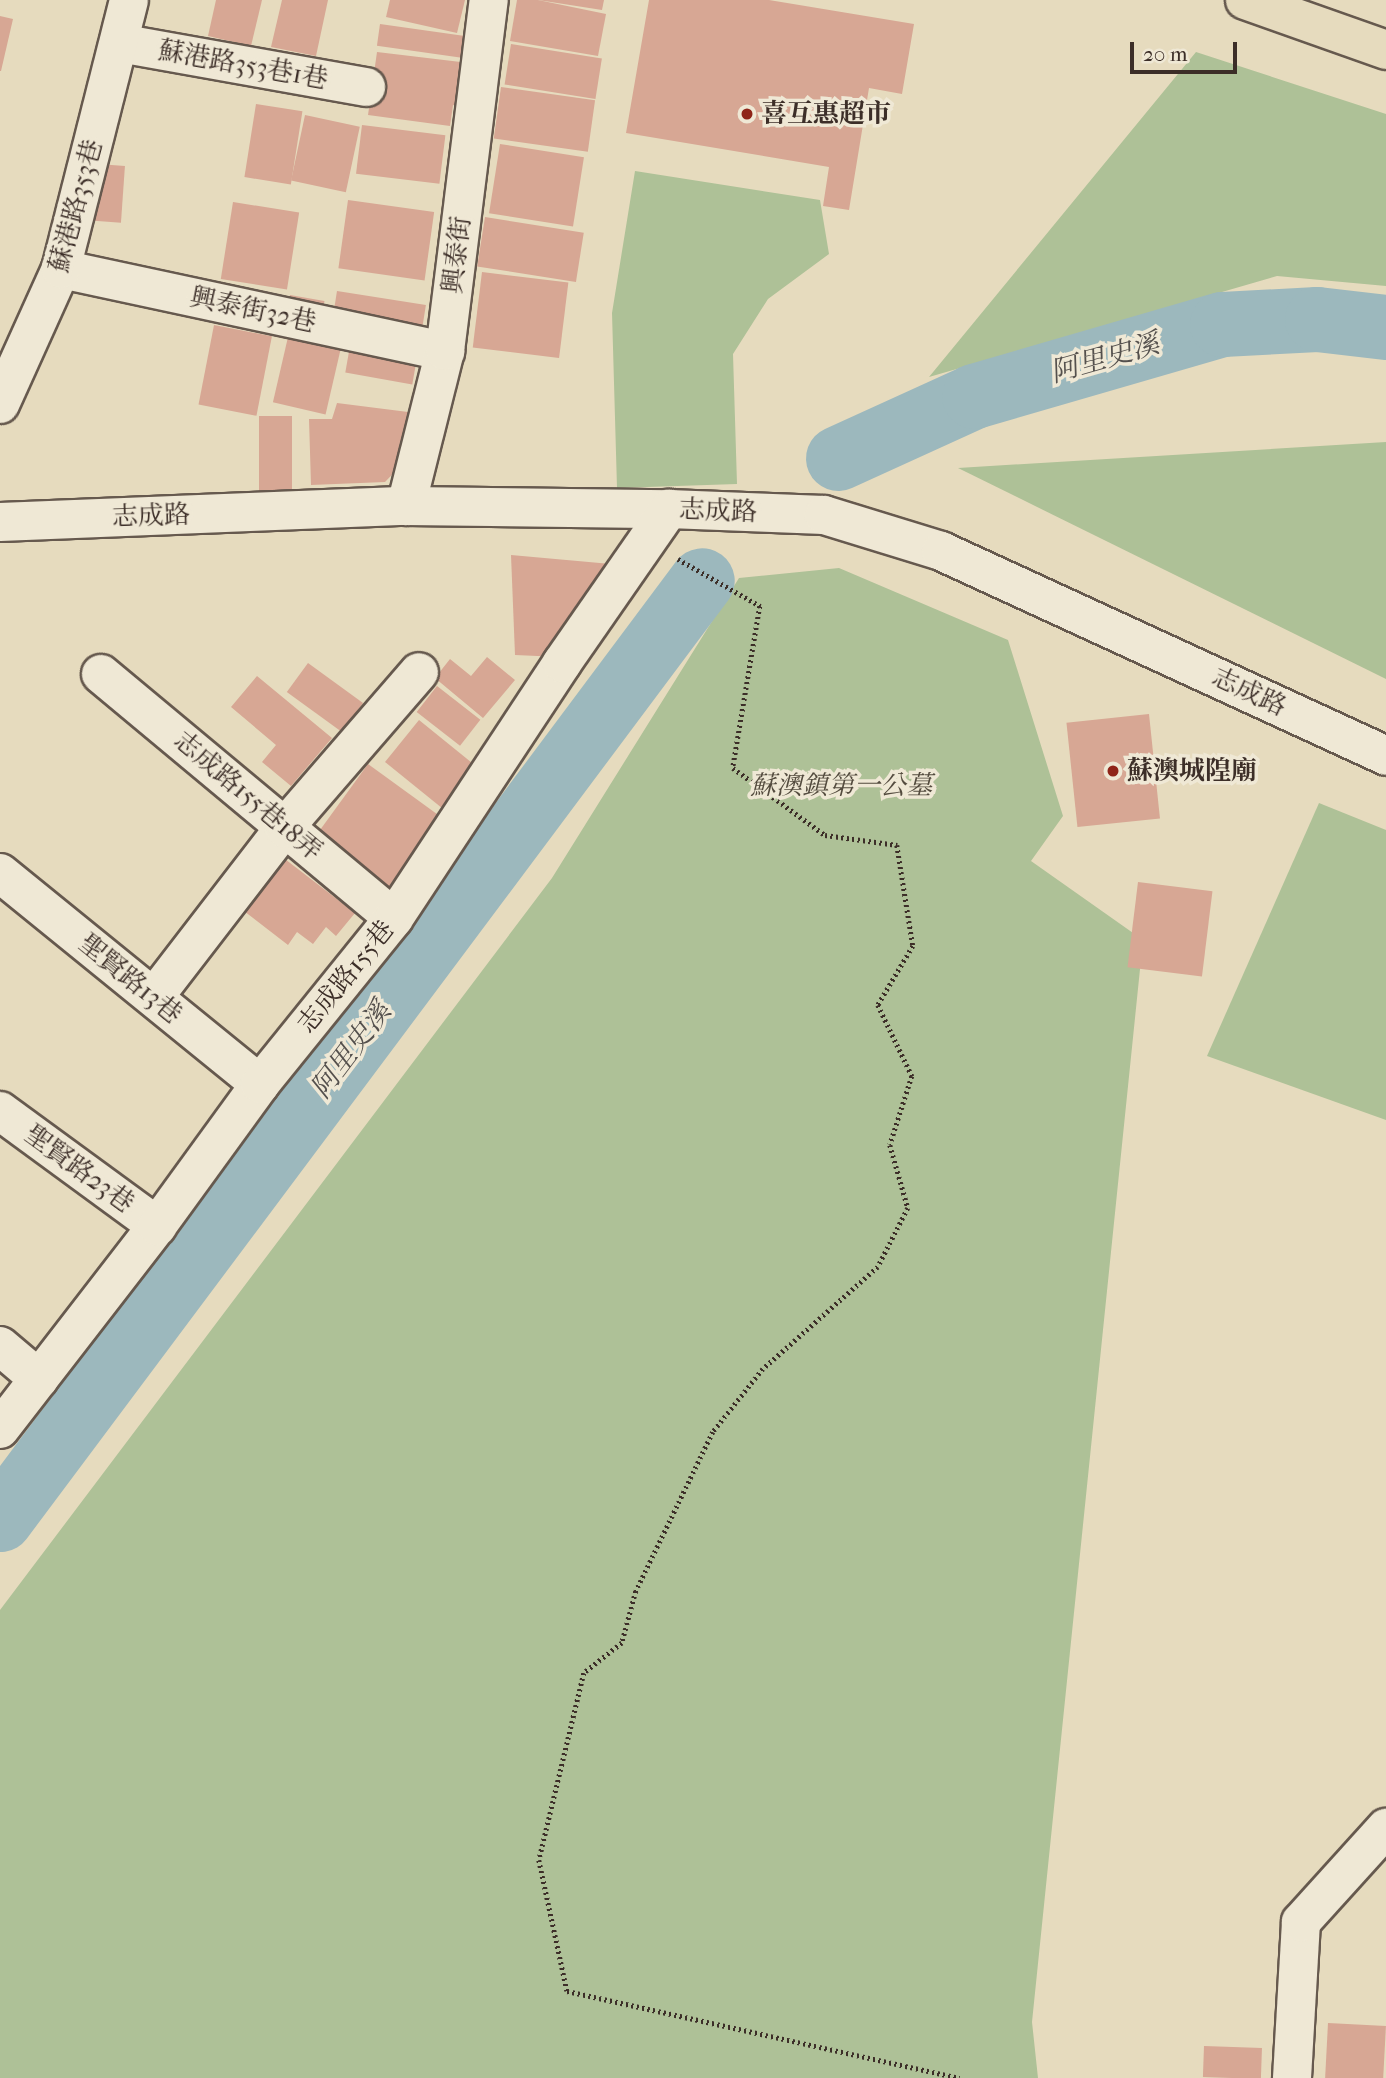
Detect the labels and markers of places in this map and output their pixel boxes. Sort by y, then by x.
place label: 喜互惠超市 [761,98,891,130]
marker: 喜互惠超市 [739,106,755,122]
place label: 蘇澳城隍廟 [1127,755,1257,787]
marker: 蘇澳城隍廟 [1105,763,1121,779]

